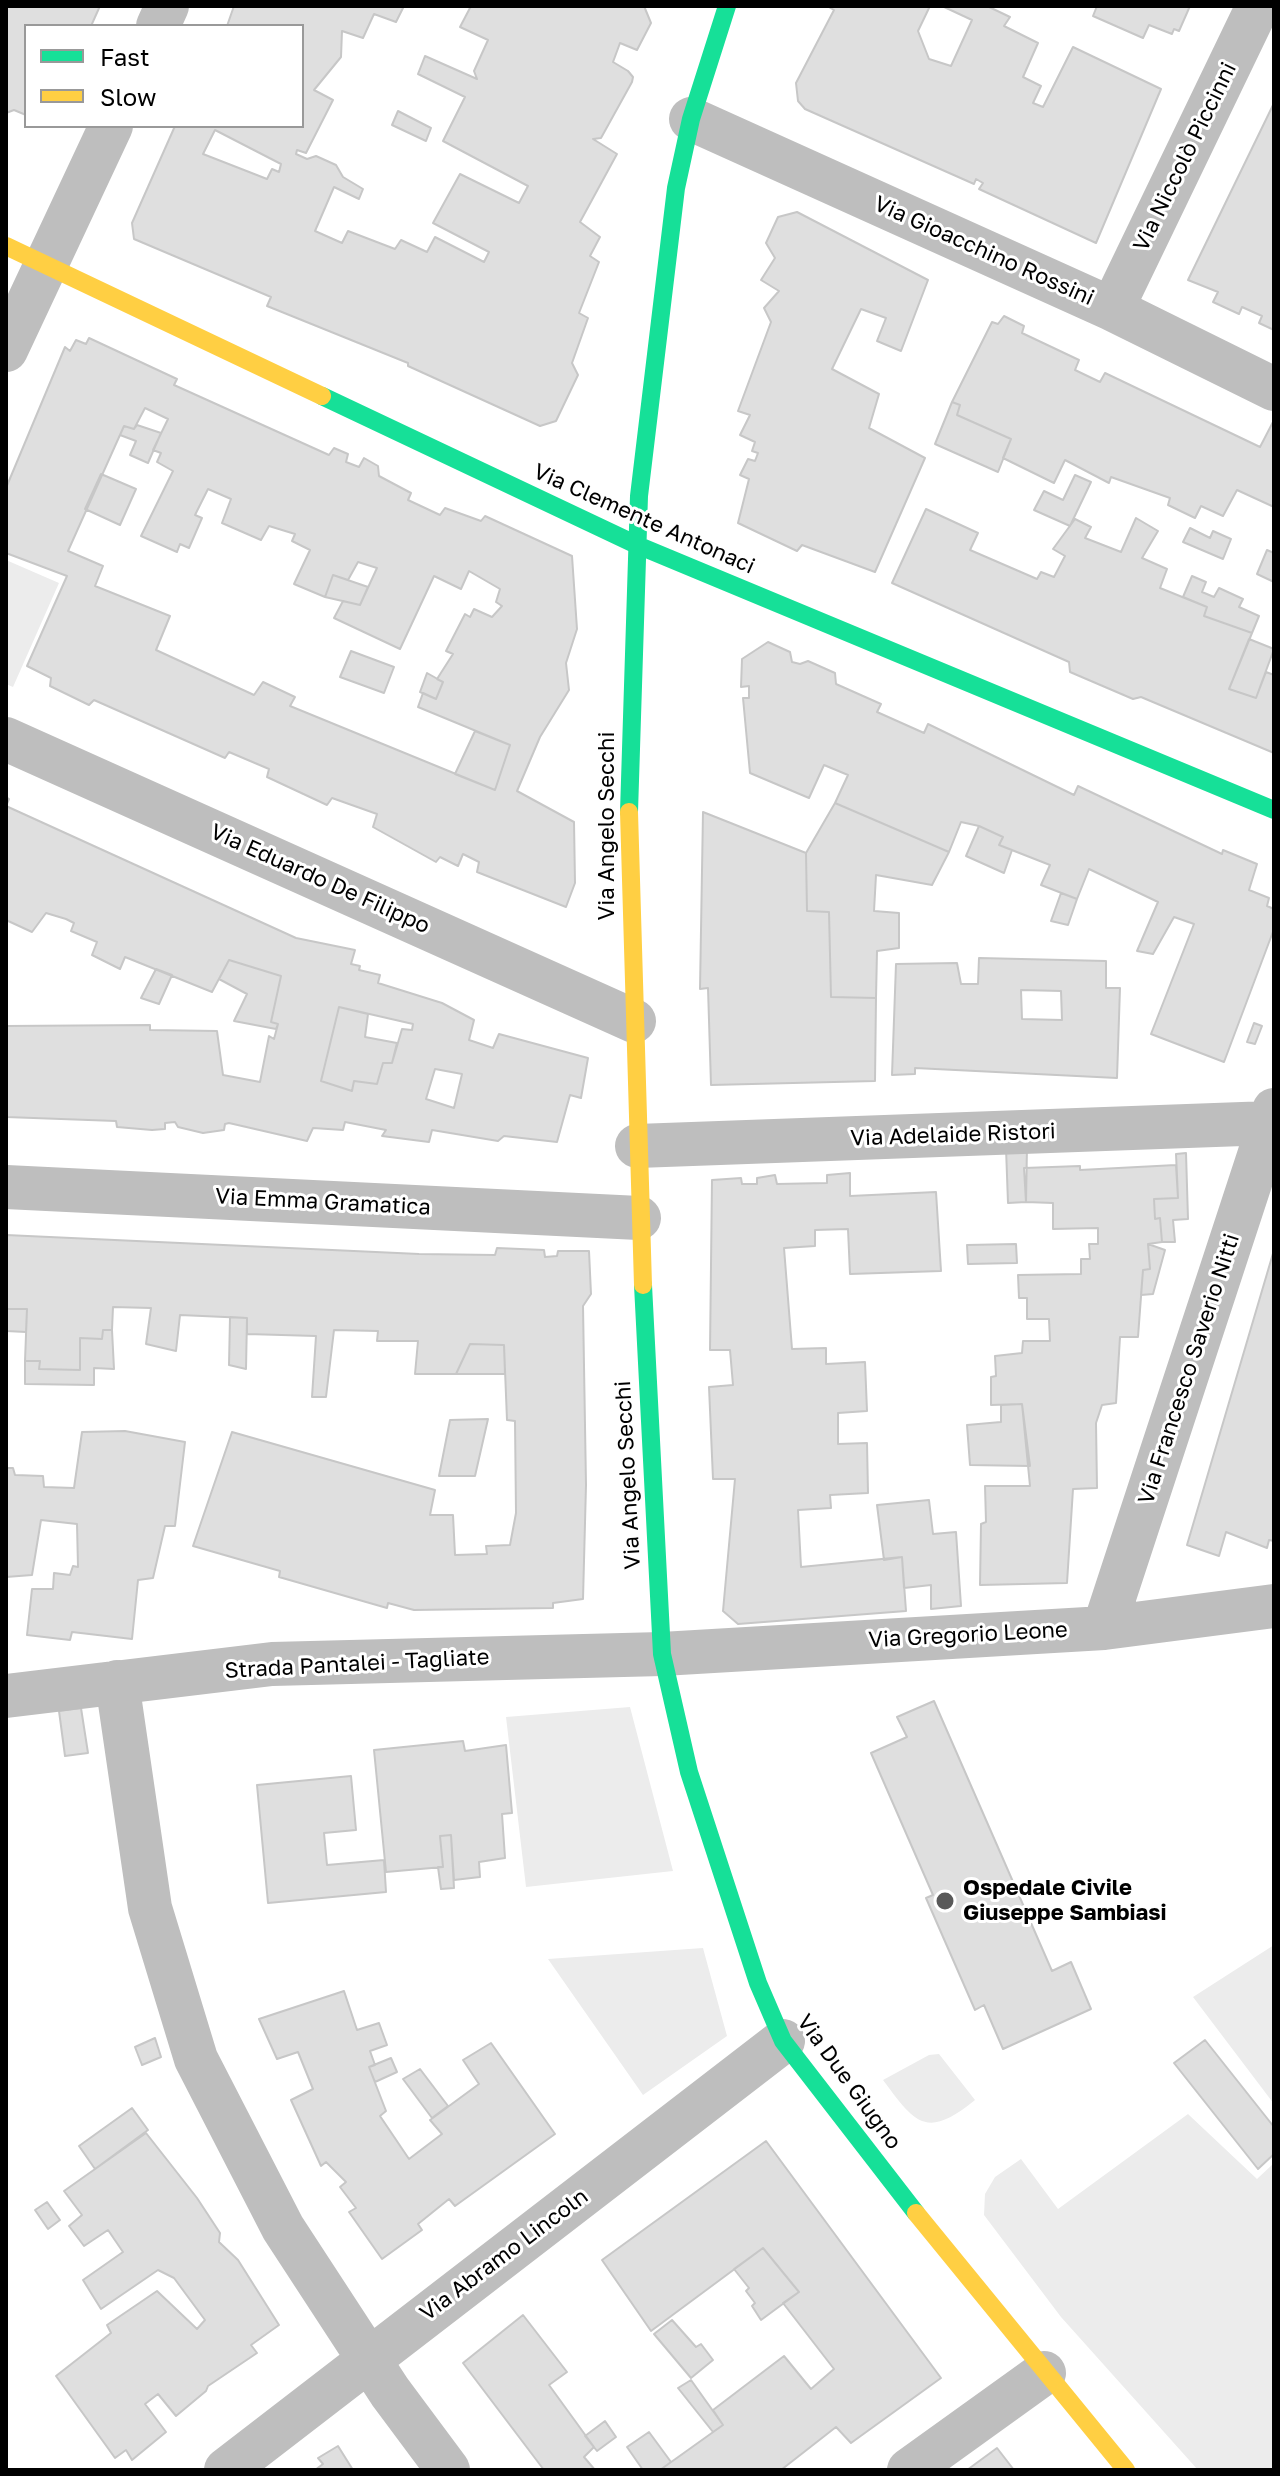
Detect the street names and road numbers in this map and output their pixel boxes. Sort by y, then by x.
street label: Via Niccolò Piccinni [1128,58,1242,256]
street label: Via Gioacchino Rossini [870,191,1098,311]
street label: Via Clemente Antonaci [529,458,759,580]
street label: Via Angelo Secchi [594,732,620,920]
street label: Via Eduardo De Filippo [206,819,434,939]
street label: Via Adelaide Ristori [850,1118,1056,1152]
street label: Via Emma Gramatica [214,1183,432,1221]
street label: Via Francesco Saverio Nitti [1133,1230,1245,1508]
street label: Via Angelo Secchi [610,1380,646,1570]
street label: Via Gregorio Leone [868,1617,1068,1653]
street label: Strada Pantalei - Tagliate [224,1644,490,1684]
street label: Via Due Giugno [791,2009,907,2155]
street label: Via Abramo Lincoln [415,2183,593,2327]

